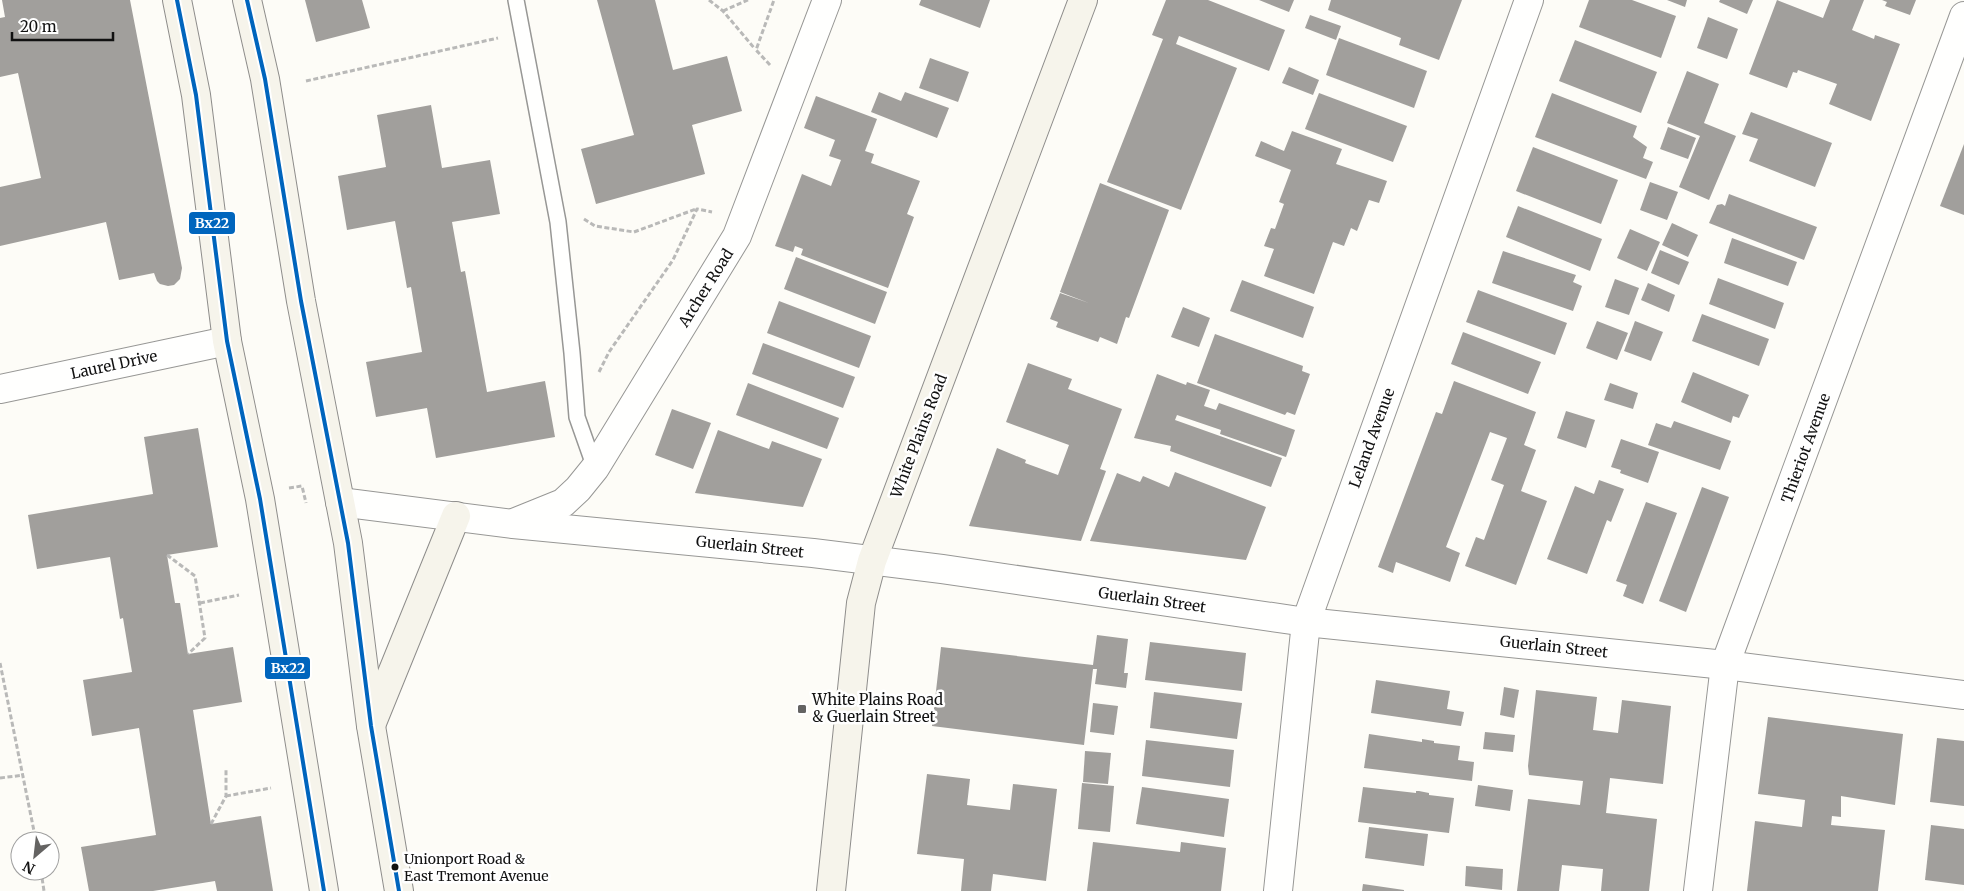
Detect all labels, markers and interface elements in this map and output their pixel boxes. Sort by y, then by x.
scale bar [12,10,114,42]
text: 20 m [20,17,57,36]
line badge: Bx22 [188,211,236,235]
text: Bx22 [195,214,229,232]
street label: Archer Road [673,245,737,331]
street label: Laurel Drive [69,346,159,383]
street label: White Plains Road [886,371,951,501]
street label: Leland Avenue [1345,385,1398,490]
street label: Thieriot Avenue [1777,390,1834,505]
street label: Guerlain Street [695,531,805,562]
street label: Guerlain Street [1097,583,1207,616]
street label: Guerlain Street [1499,631,1609,662]
line badge: Bx22 [264,656,311,680]
text: Bx22 [271,659,305,677]
place label: White Plains Road & Guerlain Street [811,690,943,726]
marker: White Plains Road & Guerlain Street [796,703,808,715]
north arrow [10,831,60,881]
place label: Unionport Road & East Tremont Avenue [404,850,548,885]
text: N [20,857,38,878]
marker: Unionport Road & East Tremont Avenue [390,862,400,872]

